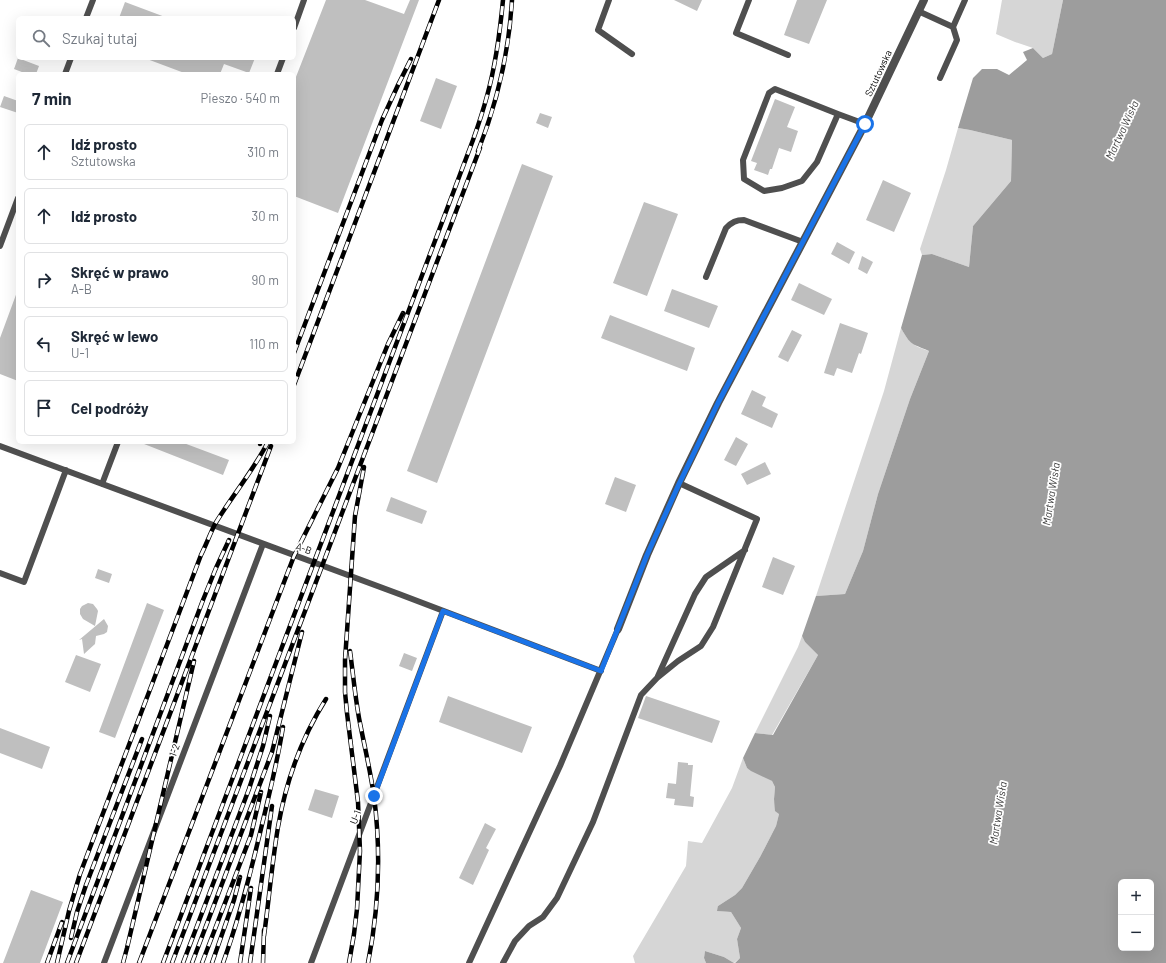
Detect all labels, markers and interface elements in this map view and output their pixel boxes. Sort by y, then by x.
search box [16,16,296,60]
icon: search [30,27,52,49]
text: Szukaj tutaj [62,29,138,47]
street label: Sztutowska [862,48,894,98]
text: 7 min [32,88,72,108]
text: Pieszo · 540 m [201,90,280,106]
water label: Martwa Wisła [1102,98,1141,161]
route start [856,115,874,133]
text: Idź prosto [71,135,137,153]
icon: ahead [33,141,55,163]
text: 310 m [247,144,279,160]
text: Sztutowska [71,153,136,169]
icon: ahead [33,205,55,227]
text: Idź prosto [71,207,137,225]
text: 30 m [252,208,279,224]
text: Skręć w prawo [71,263,169,281]
icon: right [33,269,55,291]
text: 90 m [252,272,279,288]
text: A-B [71,281,92,297]
text: Skręć w lewo [71,327,158,345]
icon: left [33,333,55,355]
text: 110 m [249,336,279,352]
text: U-1 [71,345,89,361]
icon: arrive [33,397,55,419]
text: Cel podróży [71,399,149,417]
water label: Martwa Wisła [1039,461,1062,526]
street label: A-B [294,540,314,556]
street label: 1-2 [166,742,182,758]
water label: Martwa Wisła [986,780,1009,845]
route end [365,787,383,805]
street label: U-1 [347,808,363,826]
map controls [1118,879,1154,951]
button: + [1118,879,1154,915]
button: − [1118,915,1154,951]

